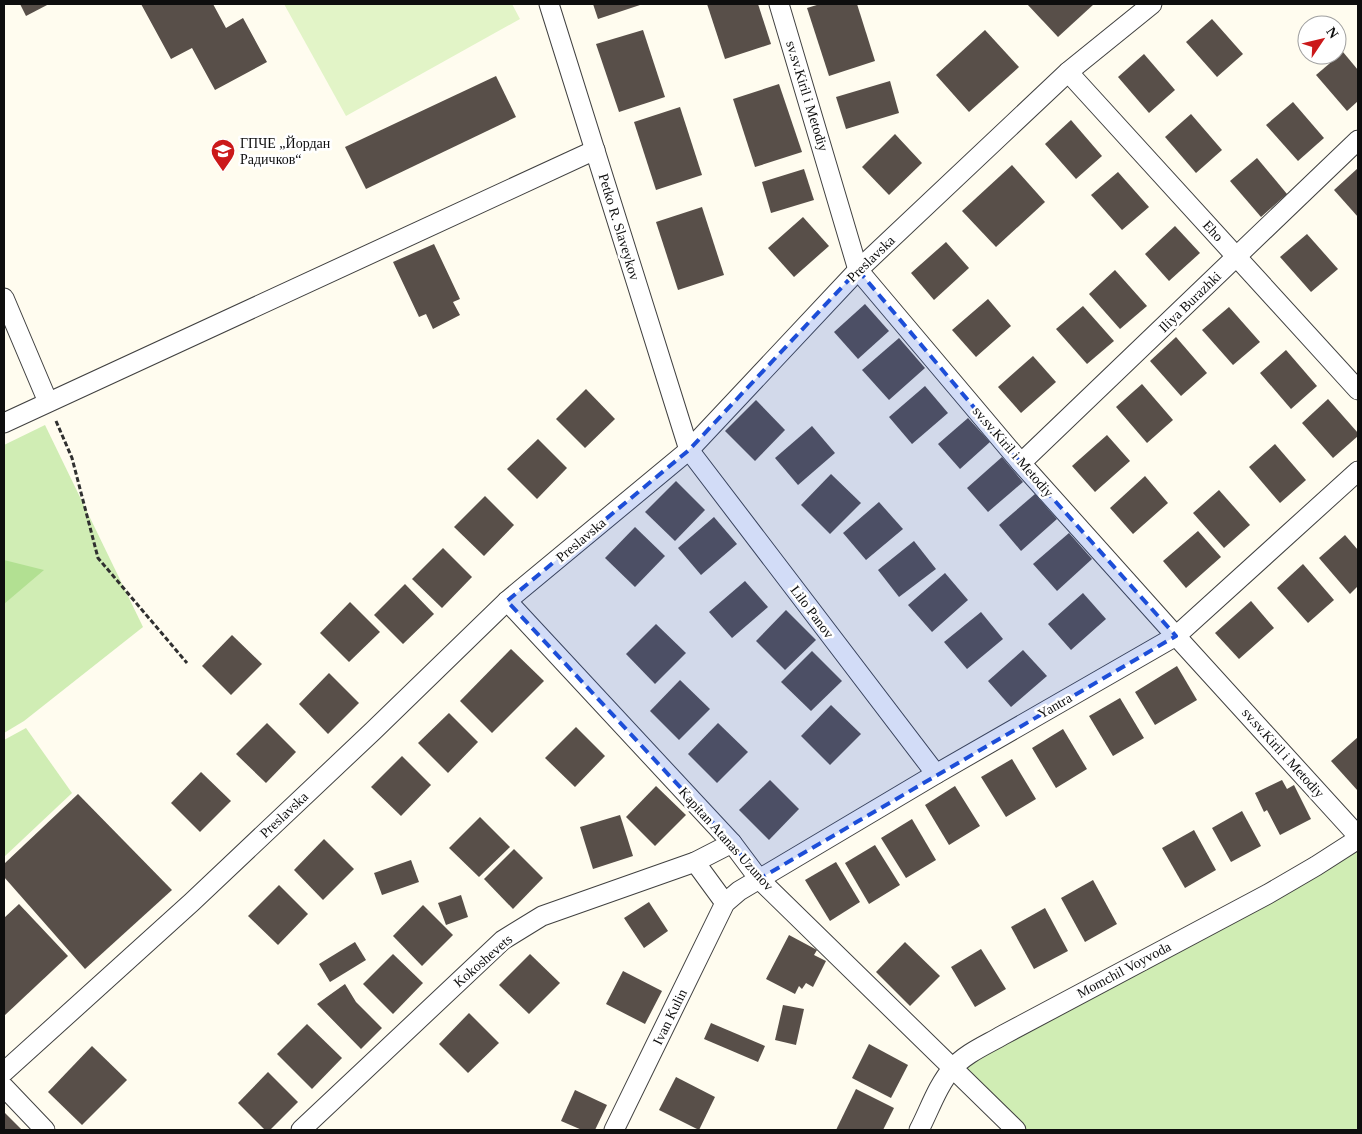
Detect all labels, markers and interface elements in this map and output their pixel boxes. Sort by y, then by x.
north arrow [1297,15,1347,65]
text: N [1323,24,1341,41]
street label: sv.sv.Kiril i Metodiy [783,39,831,153]
place label: ГПЧЕ „Йордан Радичков“ [240,135,331,167]
school or university icon: ГПЧЕ „Йордан Радичков“ [210,138,236,172]
street label: Petko R. Slaveykov [596,172,642,282]
street label: Eho [1200,218,1226,244]
street label: Preslavska [844,232,898,285]
street label: Iliya Burazhki [1156,269,1224,335]
street label: sv.sv.Kiril i Metodiy [970,404,1056,500]
street label: Preslavska [553,515,609,565]
street label: Lilo Panov [787,583,837,641]
street label: Yantra [1035,690,1075,722]
street label: sv.sv.Kiril i Metodiy [1239,705,1327,801]
street label: Kapitan Atanas Uzunov [676,784,776,894]
street label: Preslavska [257,789,312,841]
street label: Kokoshevets [451,932,515,990]
street label: Momchil Voyvoda [1075,939,1174,1001]
street label: Ivan Kulin [650,987,690,1047]

